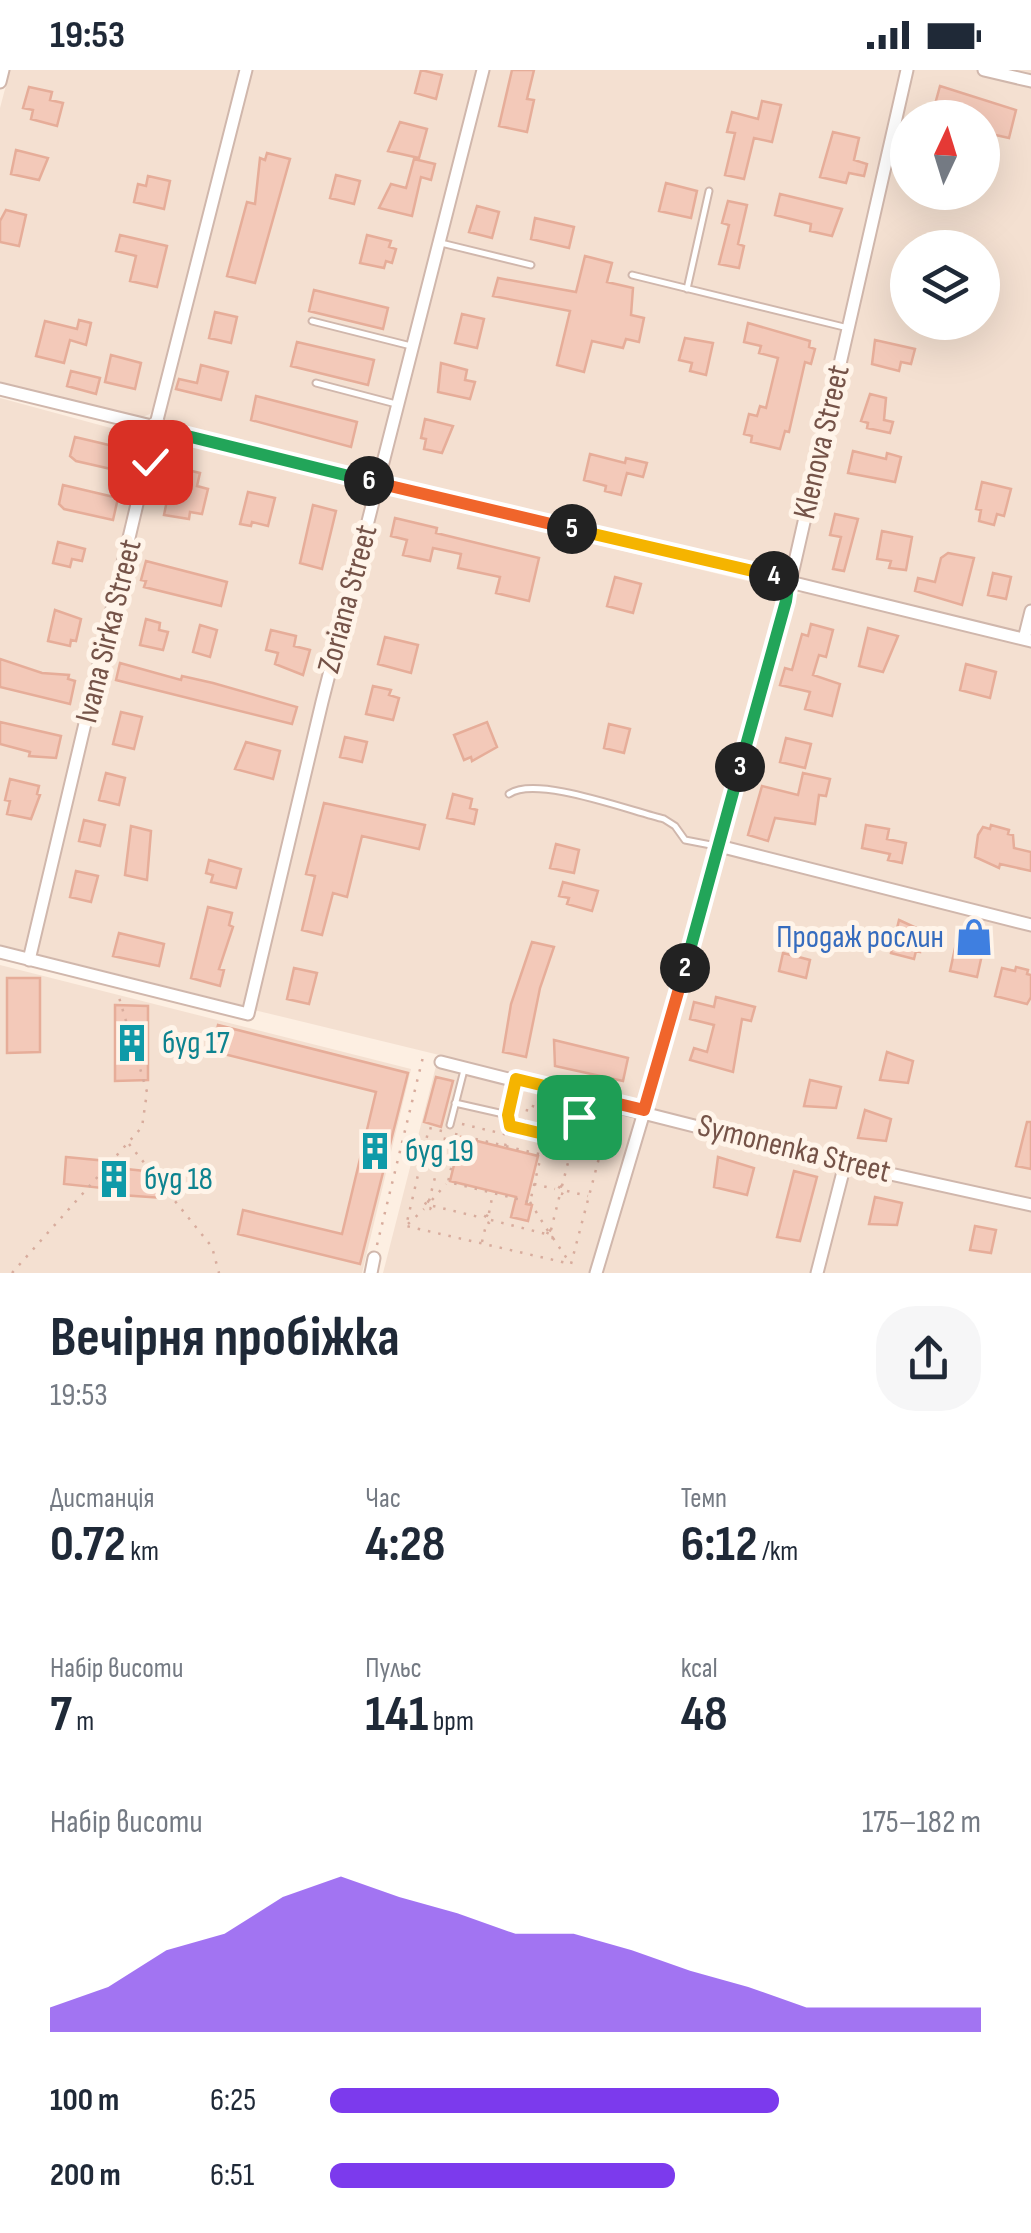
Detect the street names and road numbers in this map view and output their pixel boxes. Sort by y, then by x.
street label: Klenova Street [785,361,859,523]
street label: Zoriana Street [309,521,387,677]
street label: Ivana Sirka Street [67,535,151,727]
street label: Symonenka Street [694,1106,894,1192]

